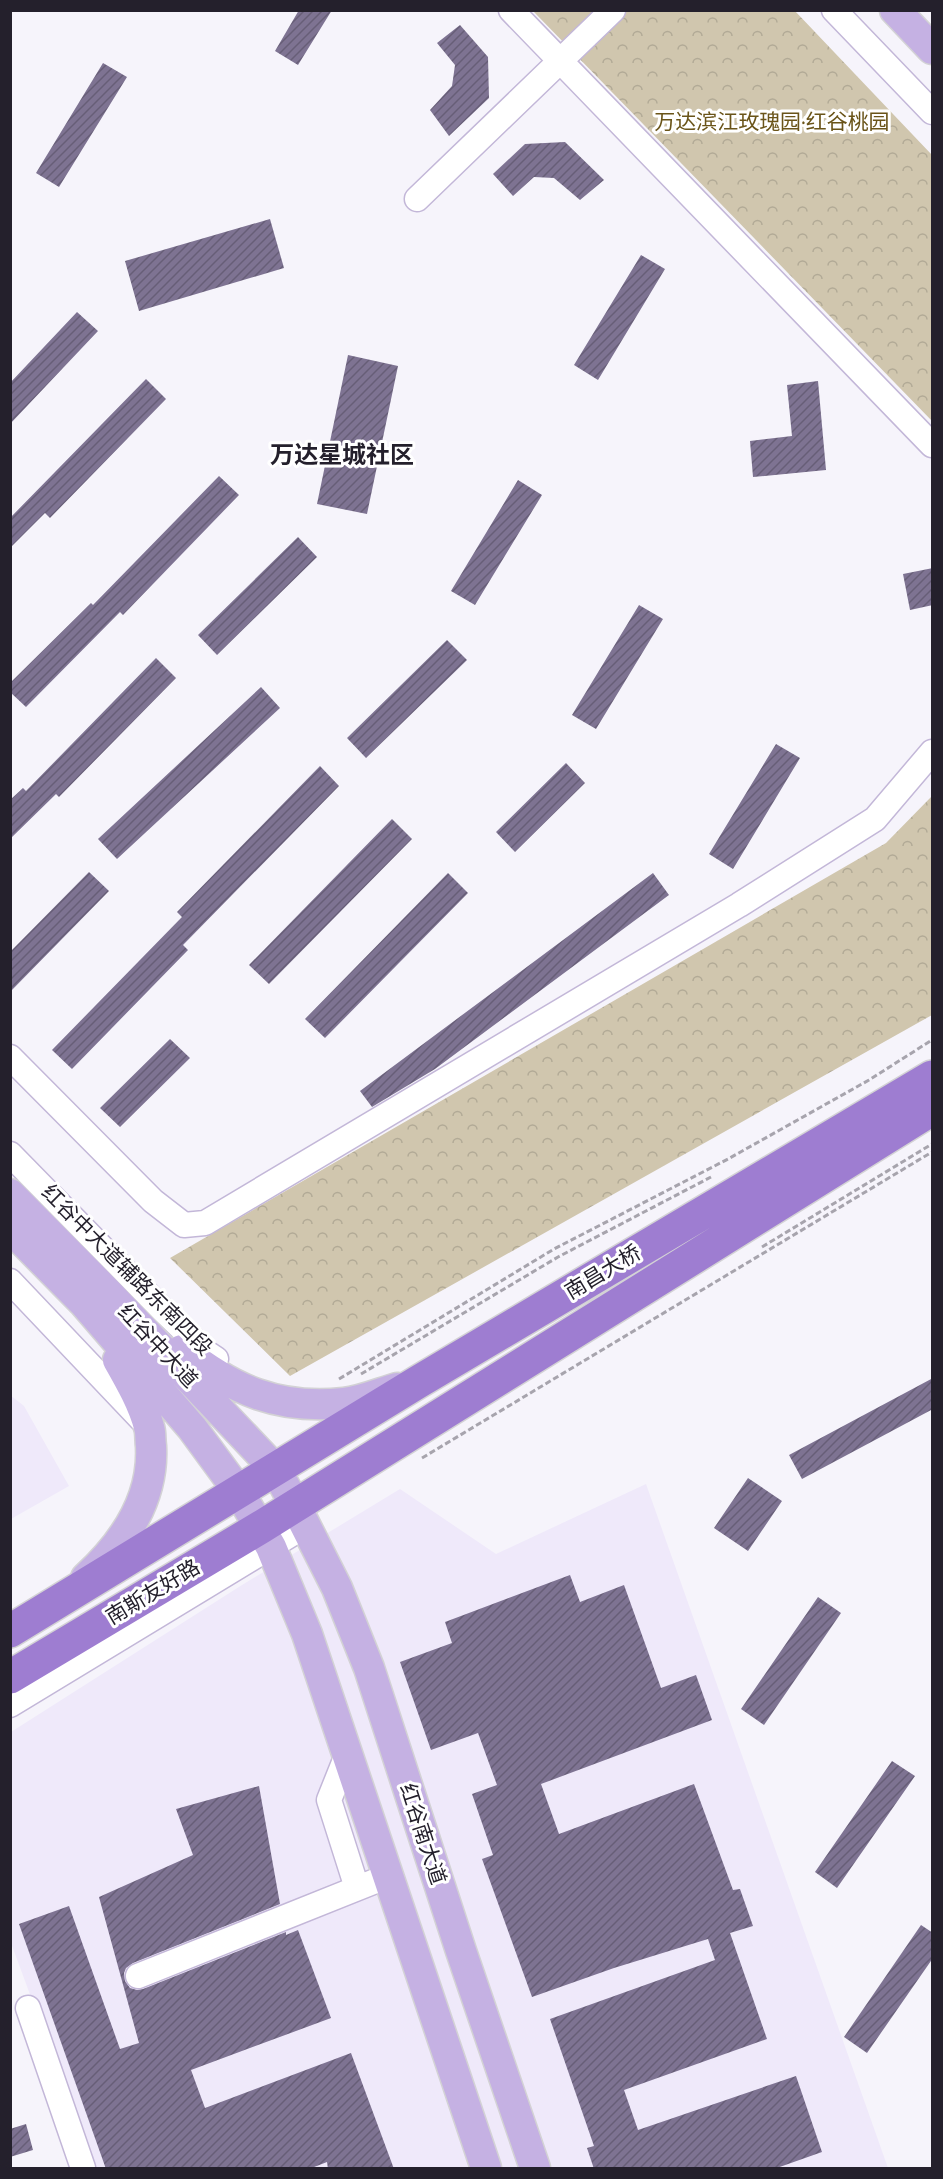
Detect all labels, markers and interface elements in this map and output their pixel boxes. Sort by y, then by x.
park label: 万达滨江玫瑰园·红谷桃园 [654,108,890,133]
district label: 万达星城社区 [270,439,414,468]
street label: 红谷中大道辅路东南四段 [36,1179,218,1361]
street label: 南昌大桥 [560,1238,645,1303]
street label: 红谷中大道 [113,1299,203,1393]
street label: 南斯友好路 [101,1553,204,1628]
street label: 红谷南大道 [396,1780,453,1887]

